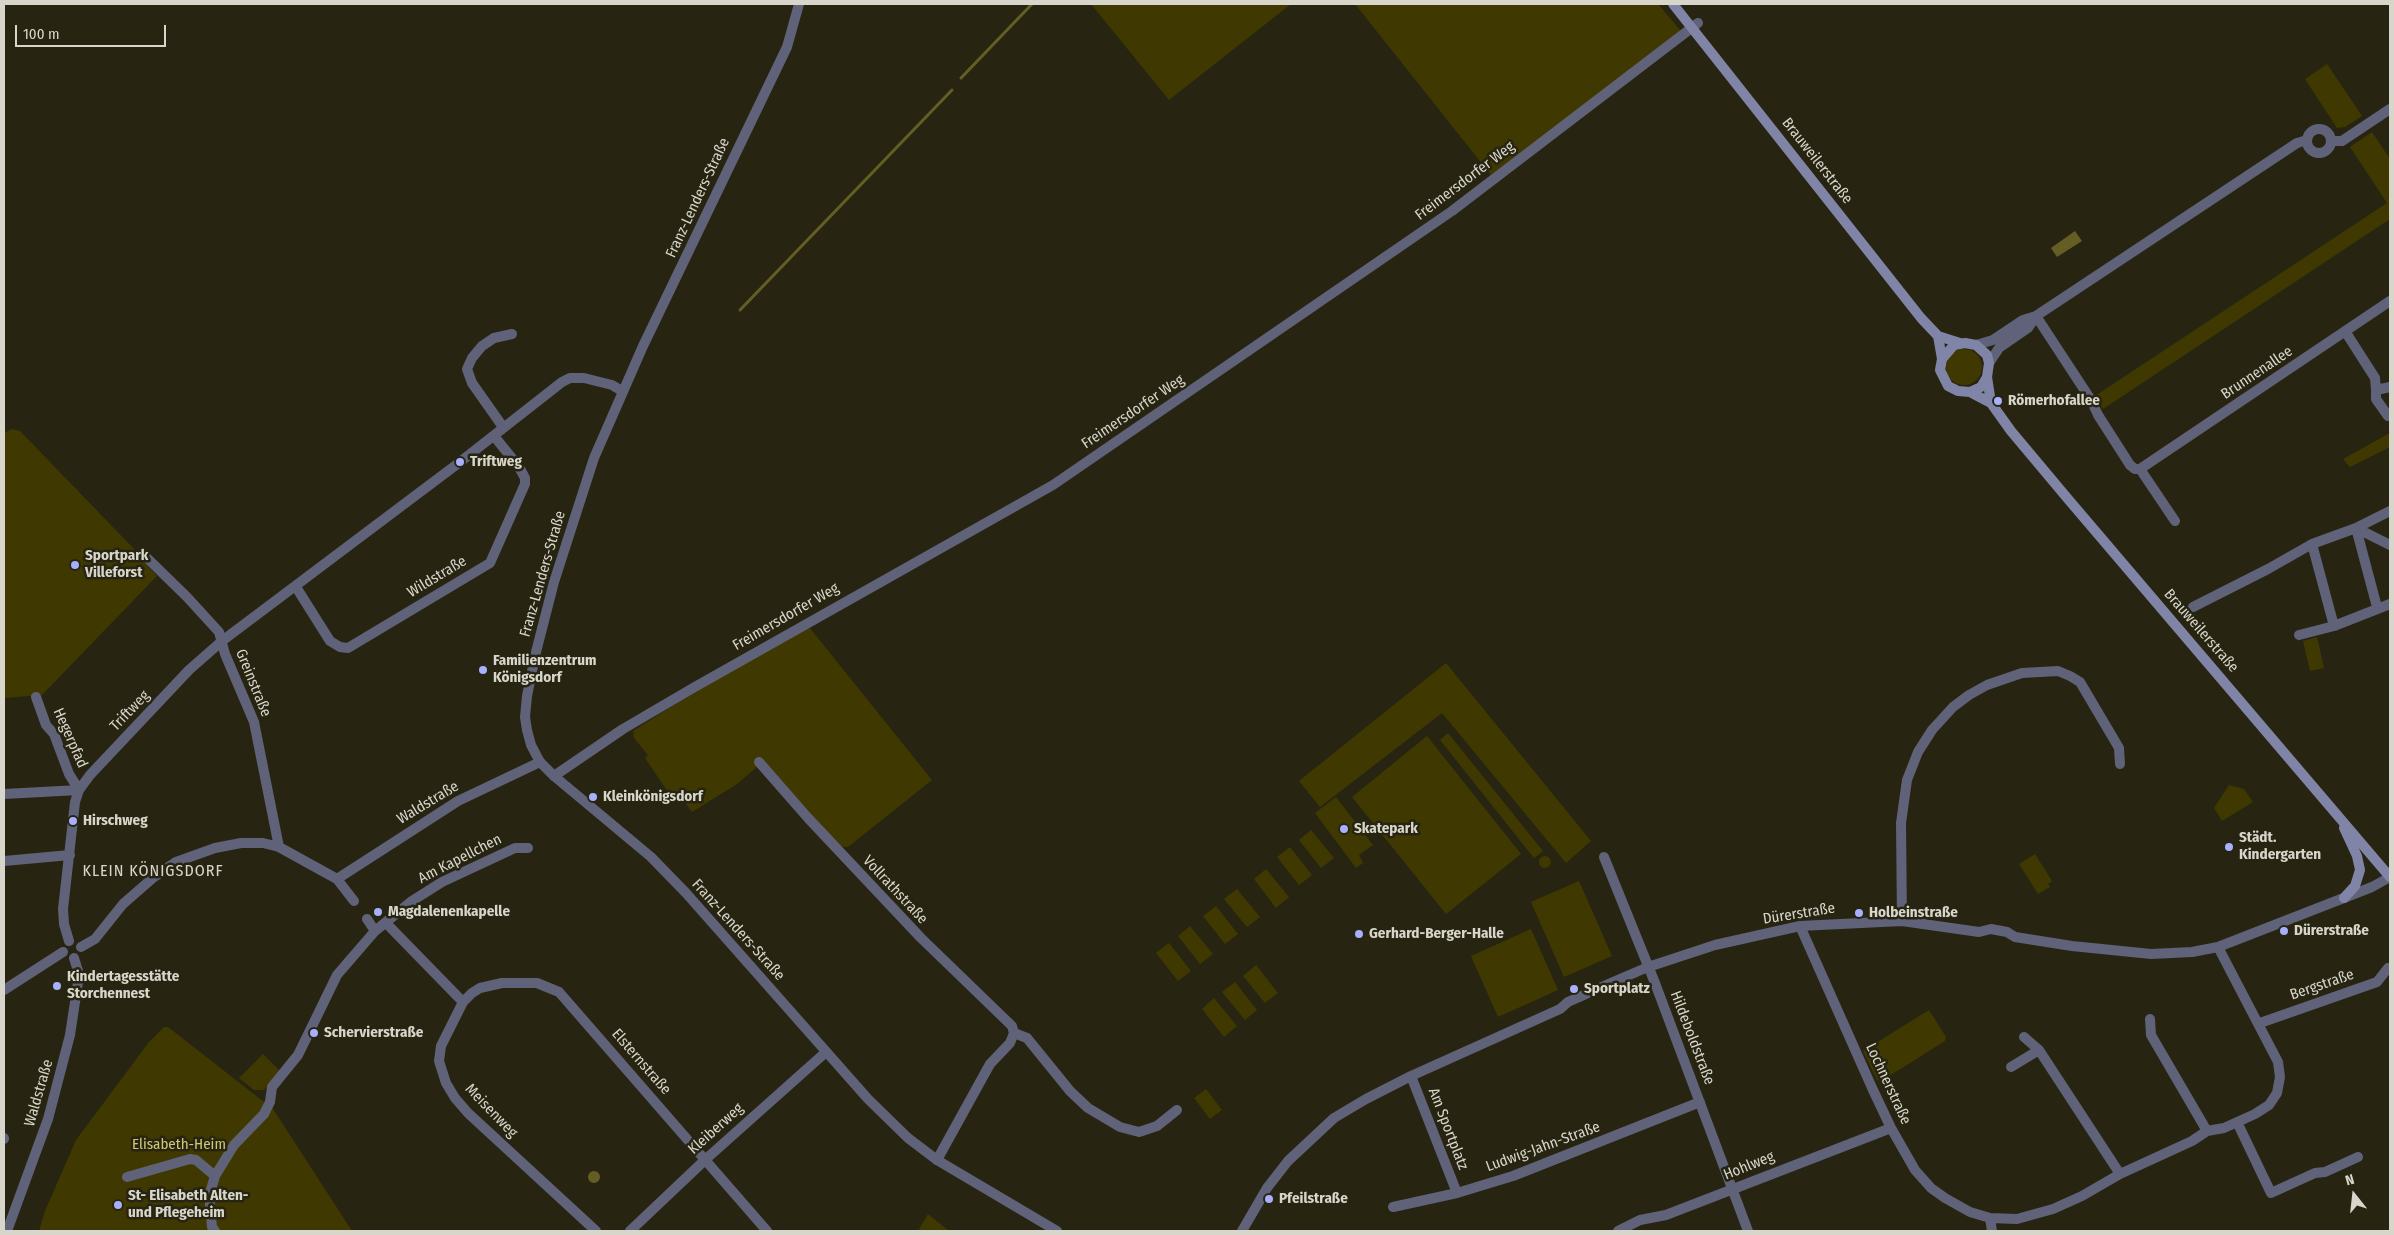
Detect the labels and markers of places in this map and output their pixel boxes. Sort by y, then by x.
place label: Römerhofallee [2008,392,2100,410]
marker: Römerhofallee [1992,395,2004,407]
place label: Triftweg [470,453,522,471]
marker: Triftweg [454,456,466,468]
place label: Sportpark Villeforst [85,547,148,582]
marker: Sportpark Villeforst [69,559,81,571]
place label: Familienzentrum Königsdorf [493,652,597,687]
marker: Familienzentrum Königsdorf [477,664,489,676]
place label: Kleinkönigsdorf [603,788,703,806]
marker: Kleinkönigsdorf [587,791,599,803]
place label: Hirschweg [83,812,148,830]
marker: Hirschweg [67,815,79,827]
place label: Skatepark [1354,820,1418,838]
marker: Skatepark [1338,823,1350,835]
place label: Städt. Kindergarten [2239,829,2321,864]
marker: Städt. Kindergarten [2223,841,2235,853]
place label: Magdalenenkapelle [388,903,510,921]
place label: Holbeinstraße [1869,904,1958,922]
marker: Magdalenenkapelle [372,906,384,918]
marker: Holbeinstraße [1853,907,1865,919]
place label: Dürerstraße [2294,922,2369,940]
place label: Gerhard-Berger-Halle [1369,925,1504,943]
marker: Dürerstraße [2278,925,2290,937]
marker: Gerhard-Berger-Halle [1353,928,1365,940]
place label: Kindertagesstätte Storchennest [67,968,179,1003]
marker: Kindertagesstätte Storchennest [51,980,63,992]
place label: Sportplatz [1584,980,1650,998]
marker: Sportplatz [1568,983,1580,995]
place label: Schervierstraße [324,1024,423,1042]
marker: Schervierstraße [308,1027,320,1039]
place label: St- Elisabeth Alten- und Pflegeheim [128,1187,248,1222]
place label: Pfeilstraße [1279,1190,1348,1208]
marker: Pfeilstraße [1263,1193,1275,1205]
marker: St- Elisabeth Alten- und Pflegeheim [112,1199,124,1211]

